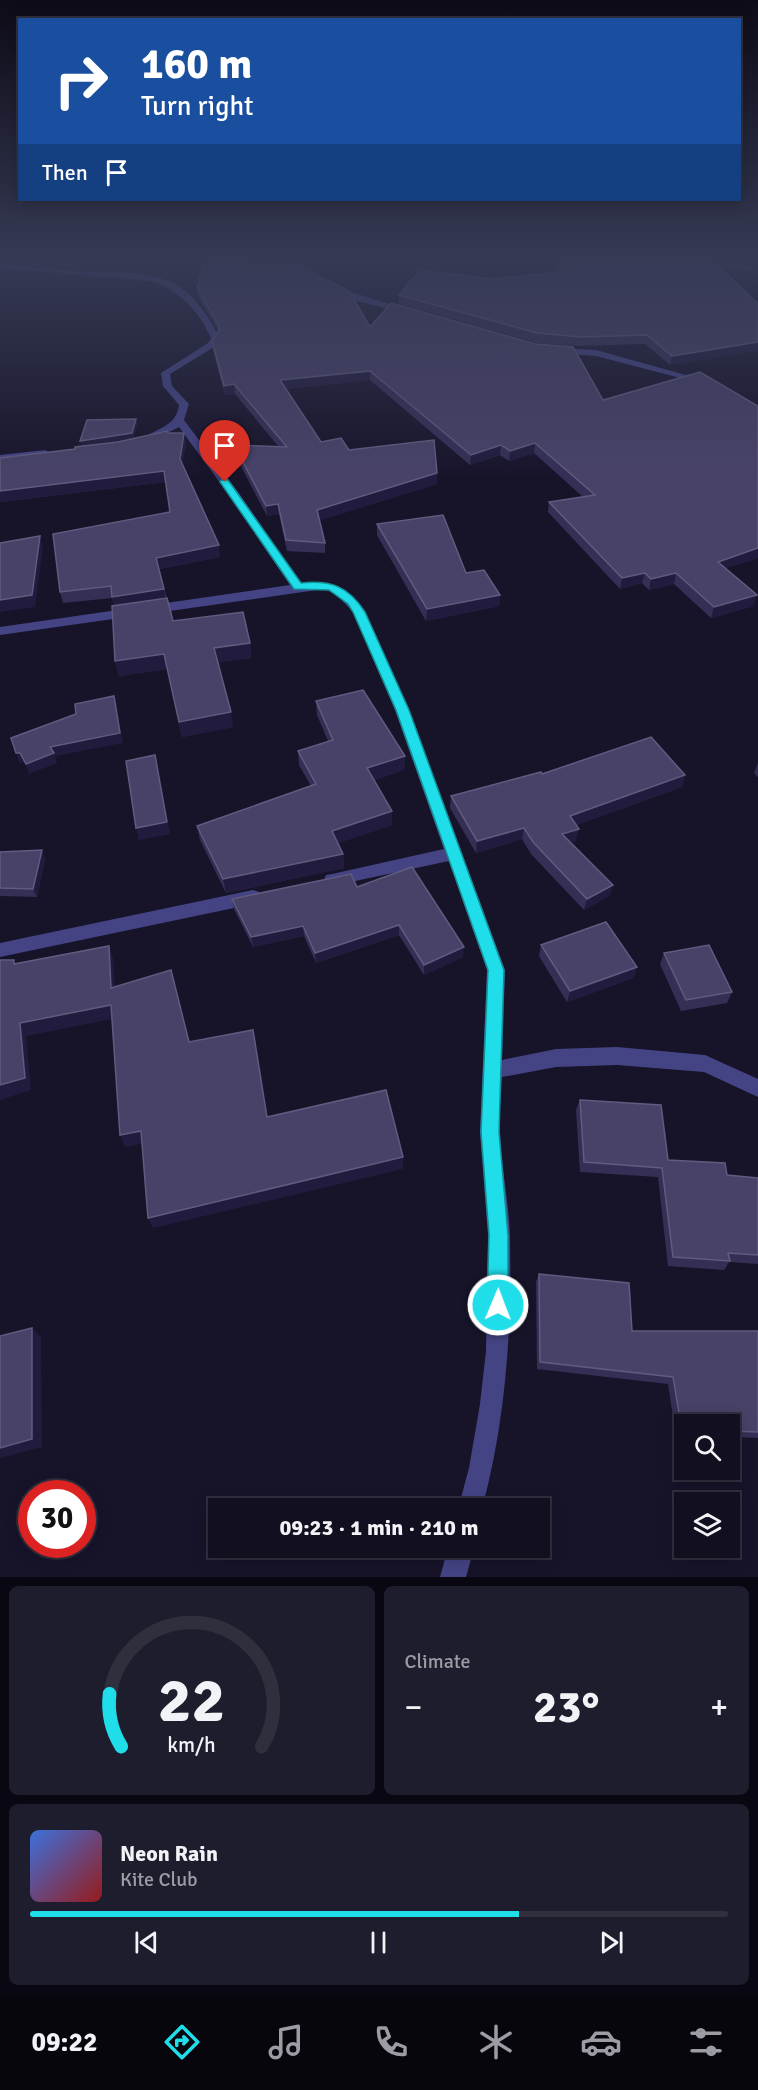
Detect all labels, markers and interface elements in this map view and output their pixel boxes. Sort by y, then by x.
text: 160 m [141,39,252,90]
icon: right [42,42,120,120]
text: Turn right [141,90,254,123]
icon: arrive [100,156,133,189]
text: Then [42,159,88,186]
pin [199,420,250,482]
icon: arrive [208,429,241,462]
position arrow [466,1273,530,1337]
map controls [674,1414,740,1558]
button: search [674,1414,740,1480]
speed limit sign: 30 [18,1480,96,1558]
button: layers [674,1492,740,1558]
text: 09:23 · 1 min · 210 m [279,1514,479,1541]
text: Climate [405,1649,470,1674]
text: 22 [158,1662,225,1739]
text: 23° [533,1680,600,1735]
text: − [405,1687,422,1728]
text: + [710,1687,728,1728]
text: km/h [167,1733,216,1759]
text: Neon Rain [120,1840,218,1867]
text: Kite Club [120,1867,198,1892]
icon: previous [130,1926,163,1959]
icon: pause [362,1926,395,1959]
icon: next [595,1926,628,1959]
icon: directions [161,2021,203,2063]
icon: music [265,2021,307,2063]
icon: phone [370,2021,412,2063]
icon: climate [475,2021,517,2063]
icon: car [580,2021,622,2063]
icon: filters [685,2021,727,2063]
text: 09:22 [31,2026,98,2059]

